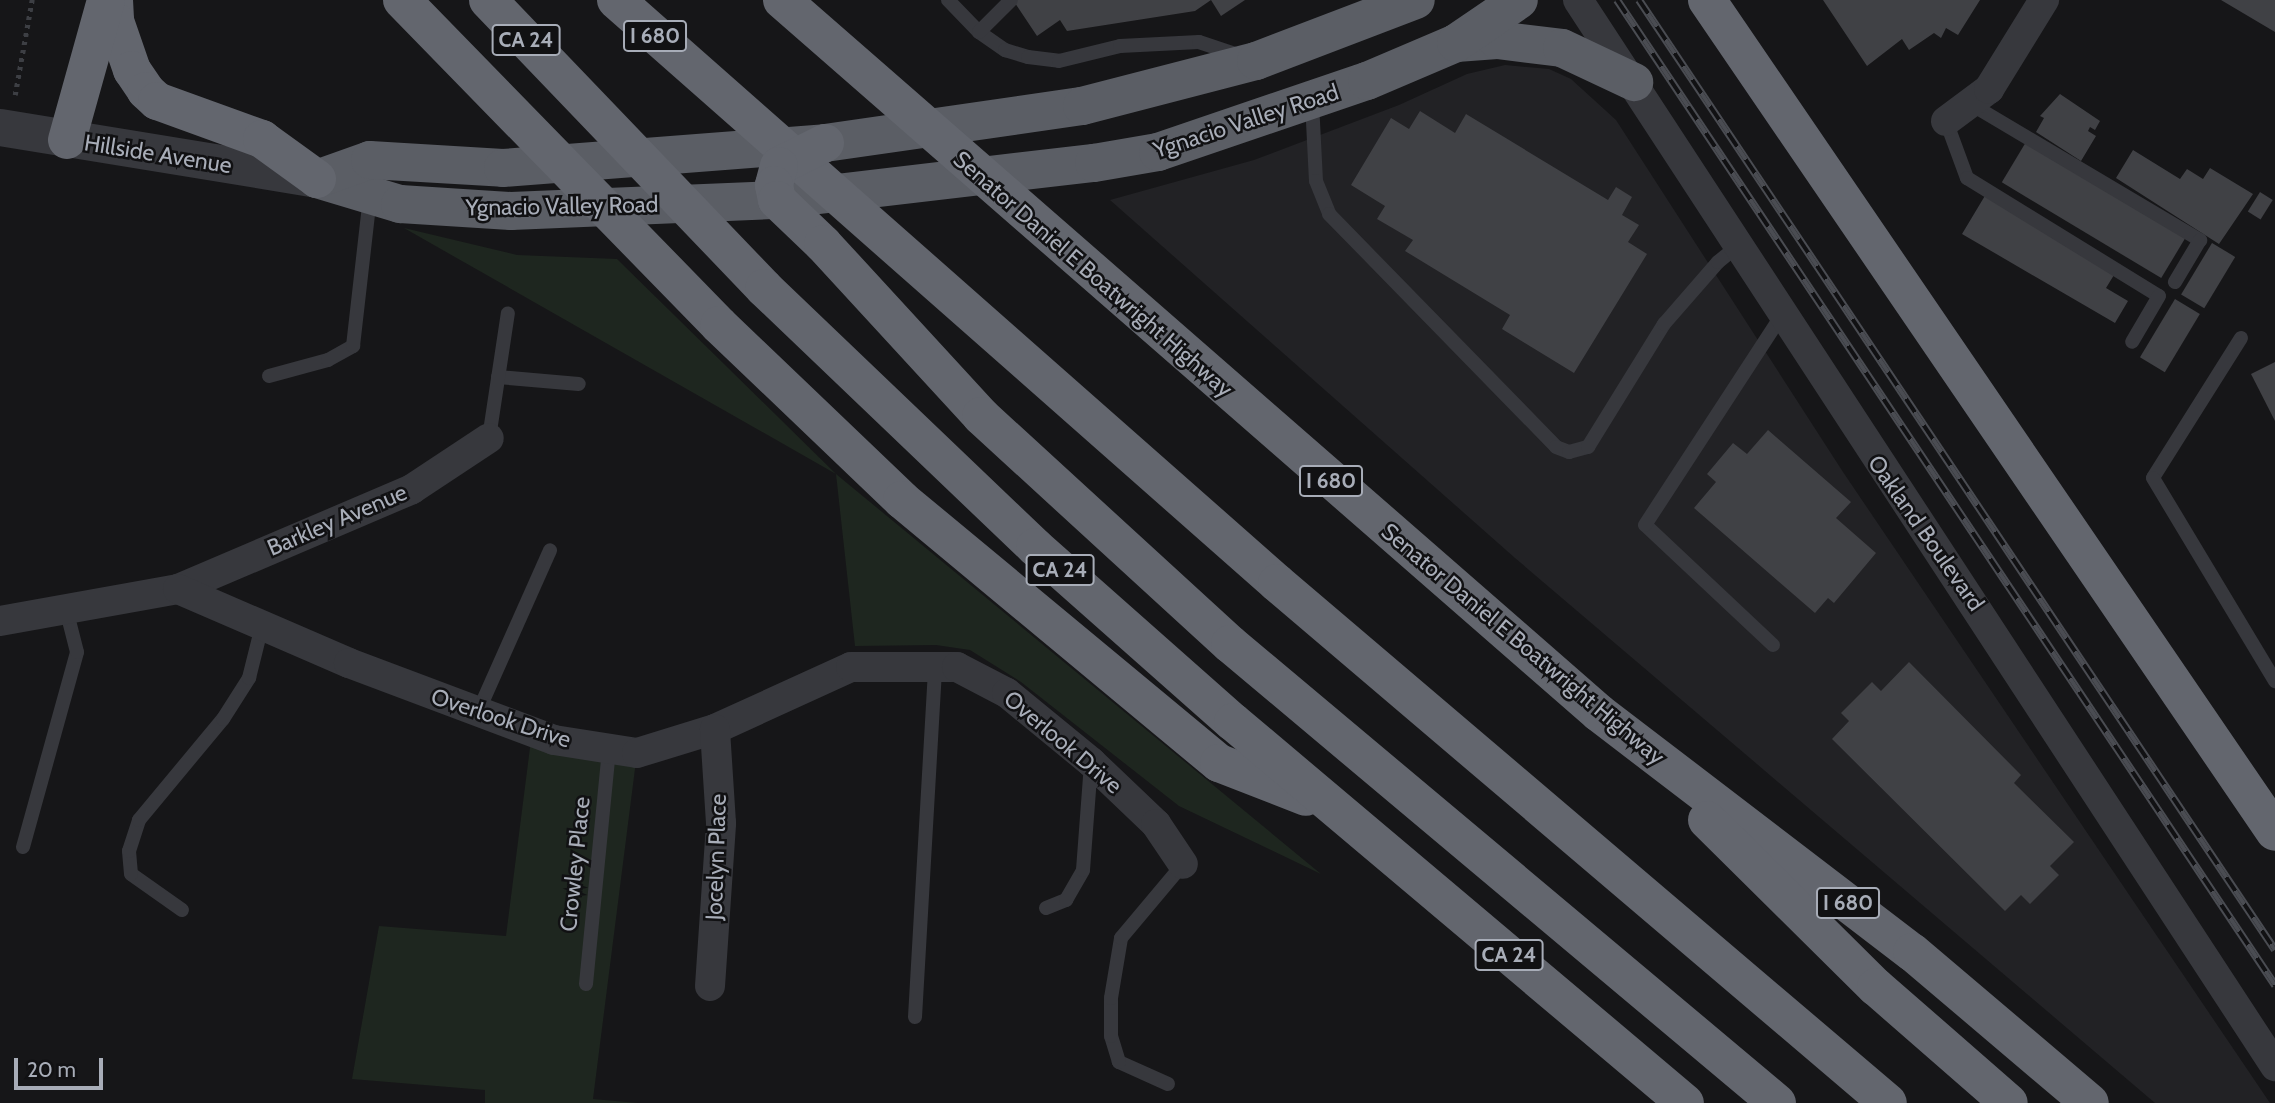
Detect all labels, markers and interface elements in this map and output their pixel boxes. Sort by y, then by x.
road number: I 680 [622,19,688,54]
road number: CA 24 [491,22,561,58]
street label: Ygnacio Valley Road [1150,78,1342,164]
street label: Hillside Avenue [82,129,234,179]
street label: Senator Daniel E Boatwright Highway [948,145,1238,403]
street label: Ygnacio Valley Road [465,191,659,221]
street label: Oakland Boulevard [1862,450,1990,616]
road number: I 680 [1298,463,1364,498]
street label: Barkley Avenue [263,478,411,562]
street label: Senator Daniel E Boatwright Highway [1376,517,1670,771]
road number: CA 24 [1025,552,1095,588]
street label: Overlook Drive [428,682,574,754]
street label: Overlook Drive [998,685,1128,799]
street label: Jocelyn Place [700,793,732,921]
street label: Crowley Place [554,795,596,933]
road number: I 680 [1815,886,1881,920]
road number: CA 24 [1474,937,1544,972]
scale bar [18,1044,107,1088]
text: 20 m [27,1057,76,1082]

